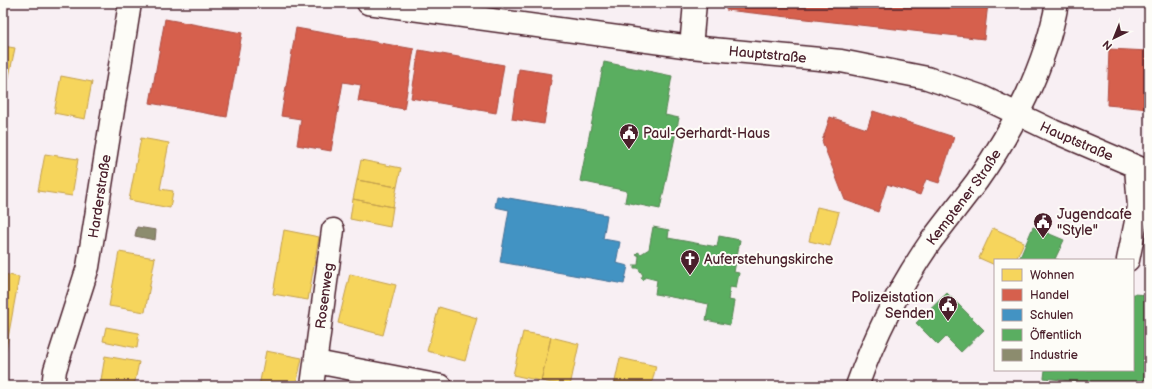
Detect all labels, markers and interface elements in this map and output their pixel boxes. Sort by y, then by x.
north arrow [1094,18,1134,58]
text: N [1100,37,1115,53]
street label: Hauptstraße [728,42,807,66]
street label: Hauptstraße [1037,118,1116,164]
public building icon: Paul-Gerhardt-Haus [618,122,640,150]
place label: Paul-Gerhardt-Haus [643,125,770,142]
street label: Kemptener Straße [922,146,1004,248]
street label: Harderstraße [84,153,114,239]
place label: Jugendcafe "Style" [1057,206,1132,239]
public building icon: Jugendcafe "Style" [1032,211,1054,239]
church icon: Auferstehungskirche [679,248,701,276]
place label: Auferstehungskirche [704,251,833,268]
legend [994,259,1134,371]
street label: Rosenweg [311,262,337,330]
text: Wohnen [1030,268,1075,283]
text: Handel [1030,288,1069,303]
place label: Polizeistation Senden [851,289,934,322]
public building icon: Polizeistation Senden [937,294,959,322]
text: Schulen [1030,308,1074,323]
text: Öffentlich [1030,327,1082,343]
text: Industrie [1030,348,1078,363]

